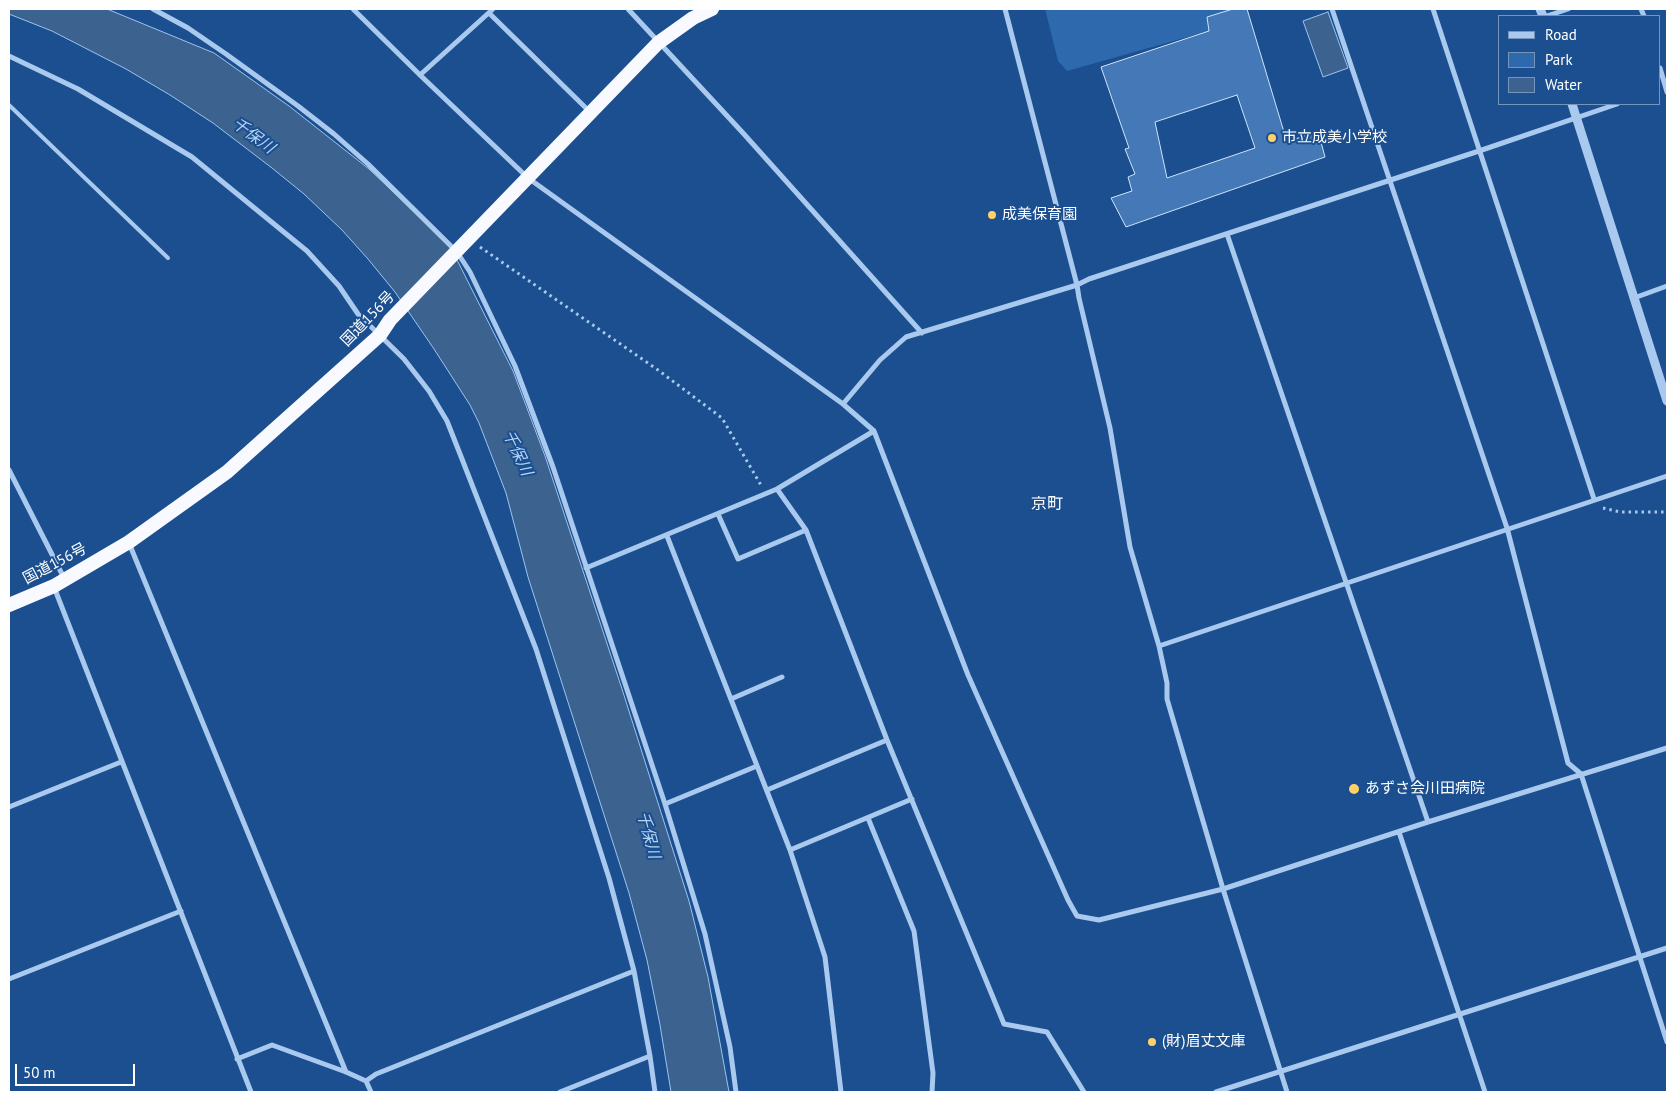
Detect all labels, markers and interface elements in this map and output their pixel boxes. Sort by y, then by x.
legend [1498,15,1661,105]
text: Road [1545,25,1577,44]
text: Park [1545,50,1573,69]
text: Water [1545,75,1582,94]
water label: 千保川 [228,114,278,158]
place label: 市立成美小学校 [1282,129,1387,147]
marker: 市立成美小学校 [1266,132,1278,144]
place label: 成美保育園 [1002,206,1077,224]
marker: 成美保育園 [986,209,998,221]
street label: 国道156号 [337,288,399,350]
water label: 千保川 [498,427,536,479]
district label: 京町 [1031,494,1063,514]
street label: 国道156号 [20,540,90,588]
place label: あずさ会川田病院 [1365,780,1485,798]
marker: あずさ会川田病院 [1347,782,1361,796]
water label: 千保川 [633,809,663,861]
place label: (財)眉丈文庫 [1162,1033,1245,1051]
marker: (財)眉丈文庫 [1146,1036,1158,1048]
scale bar [18,1054,138,1086]
text: 50 m [23,1063,56,1082]

